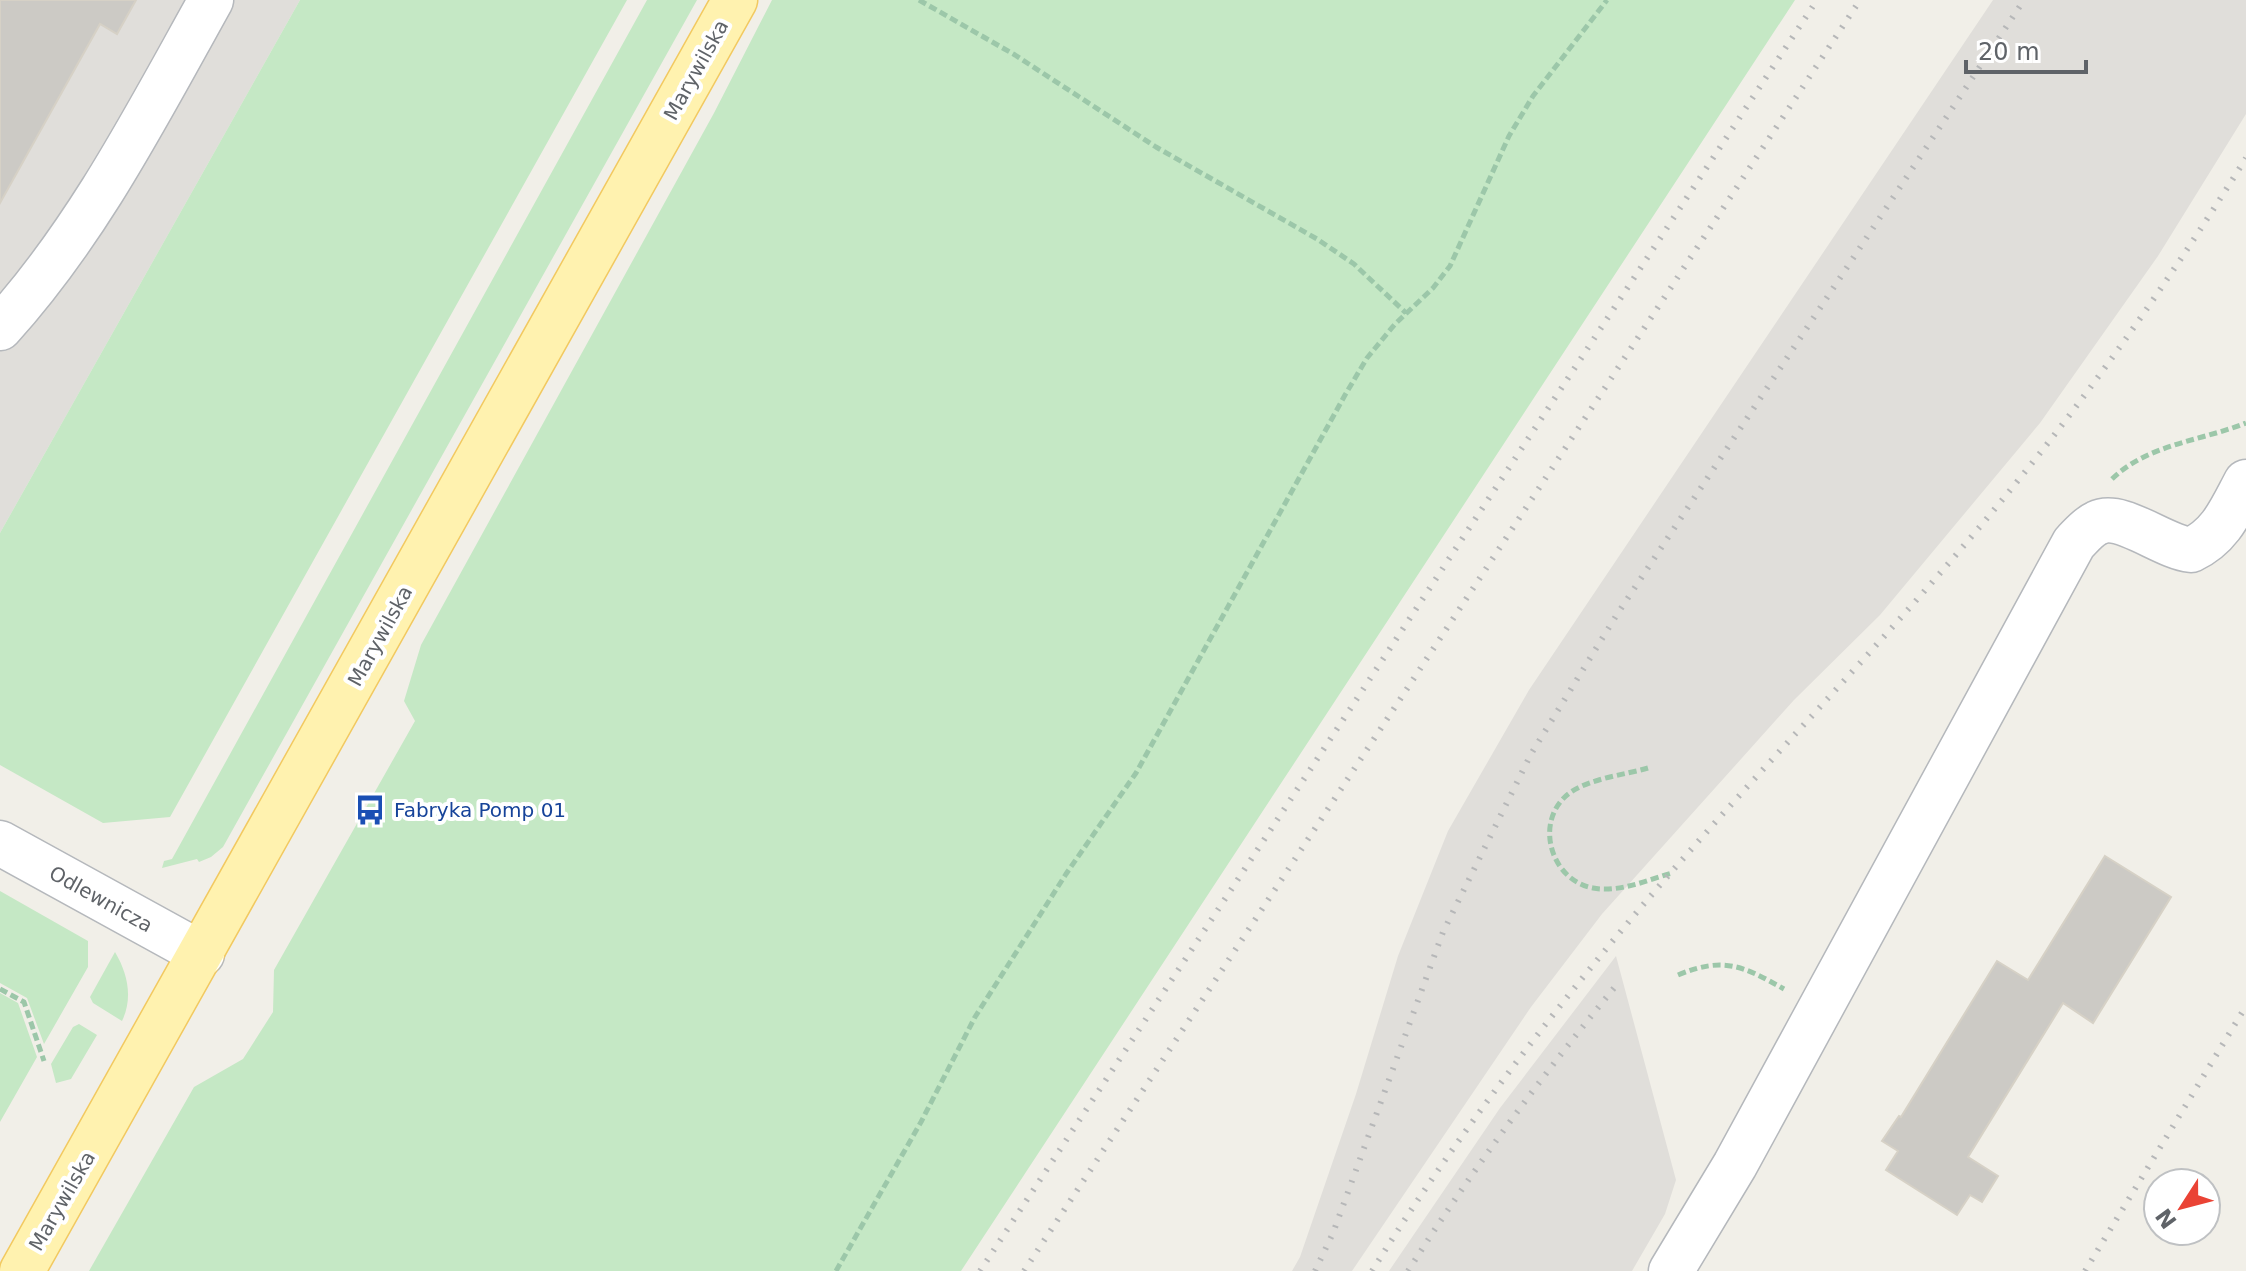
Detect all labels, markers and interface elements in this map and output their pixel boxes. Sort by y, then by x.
street label: Marywilska [659,16,733,124]
scale bar [1966,24,2086,74]
text: 20 m [1978,38,2040,66]
street label: Marywilska [343,582,417,690]
bus stop icon: Fabryka Pomp 01 [353,793,387,827]
place label: Fabryka Pomp 01 [394,798,566,822]
street label: Odlewnicza [45,861,157,937]
street label: Marywilska [24,1147,100,1255]
north arrow [2142,1167,2222,1247]
text: N [2151,1204,2182,1233]

